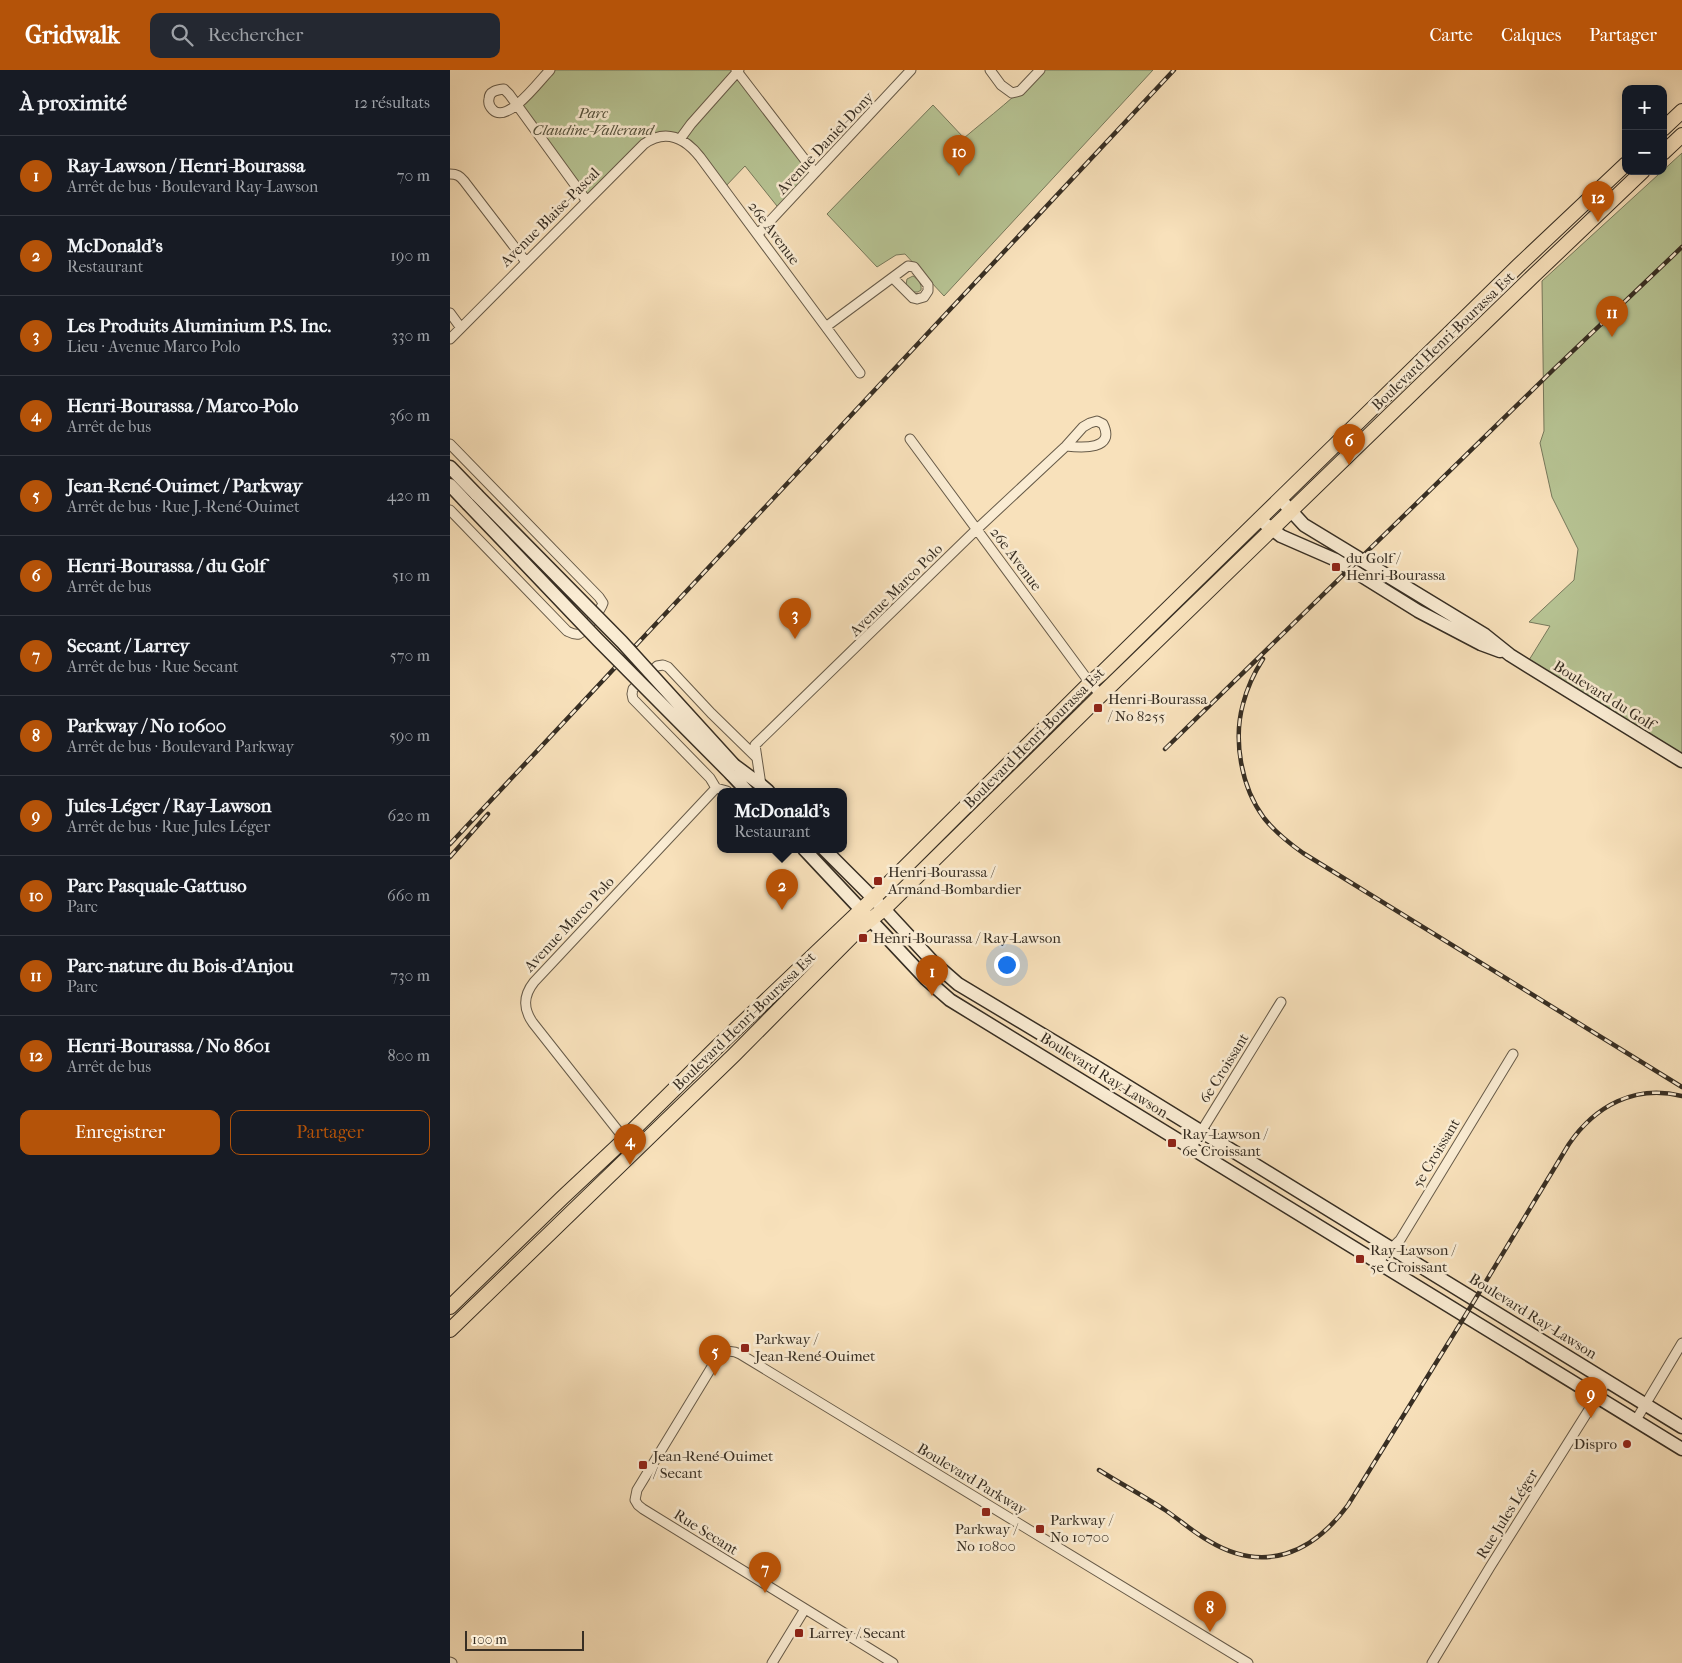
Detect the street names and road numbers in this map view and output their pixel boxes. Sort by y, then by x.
street label: Avenue Daniel-Dony [772,87,878,199]
street label: Avenue Blaise-Pascal [496,164,603,271]
street label: 26e Avenue [744,198,804,269]
street label: Boulevard Henri-Bourassa Est [1368,267,1519,414]
street label: 26e Avenue [986,524,1046,595]
street label: Avenue Marco Polo [845,540,946,641]
street label: Boulevard du Golf [1550,657,1661,735]
street label: Boulevard Henri-Bourassa Est [960,663,1109,812]
street label: Avenue Marco Polo [519,872,618,976]
street label: Boulevard Henri-Bourassa Est [669,947,820,1094]
street label: Boulevard Ray-Lawson [1037,1028,1171,1122]
street label: 6e Croissant [1195,1029,1253,1106]
street label: 5e Croissant [1408,1115,1464,1191]
street label: Boulevard Ray-Lawson [1466,1269,1600,1363]
street label: Boulevard Parkway [914,1439,1031,1519]
street label: Rue Jules Léger [1472,1465,1542,1562]
street label: Rue Secant [671,1505,742,1559]

